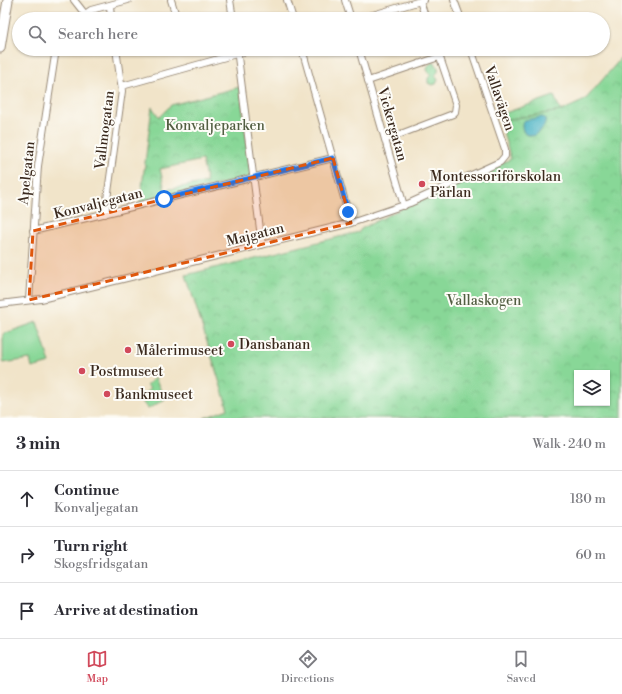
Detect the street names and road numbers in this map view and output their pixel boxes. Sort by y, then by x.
street label: Vallavägen [479,62,519,134]
street label: Vickergatan [373,84,411,164]
street label: Vallmogatan [91,89,119,172]
street label: Apelgatan [15,140,39,207]
street label: Konvaljegatan [52,184,145,224]
street label: Majgatan [224,219,287,251]

